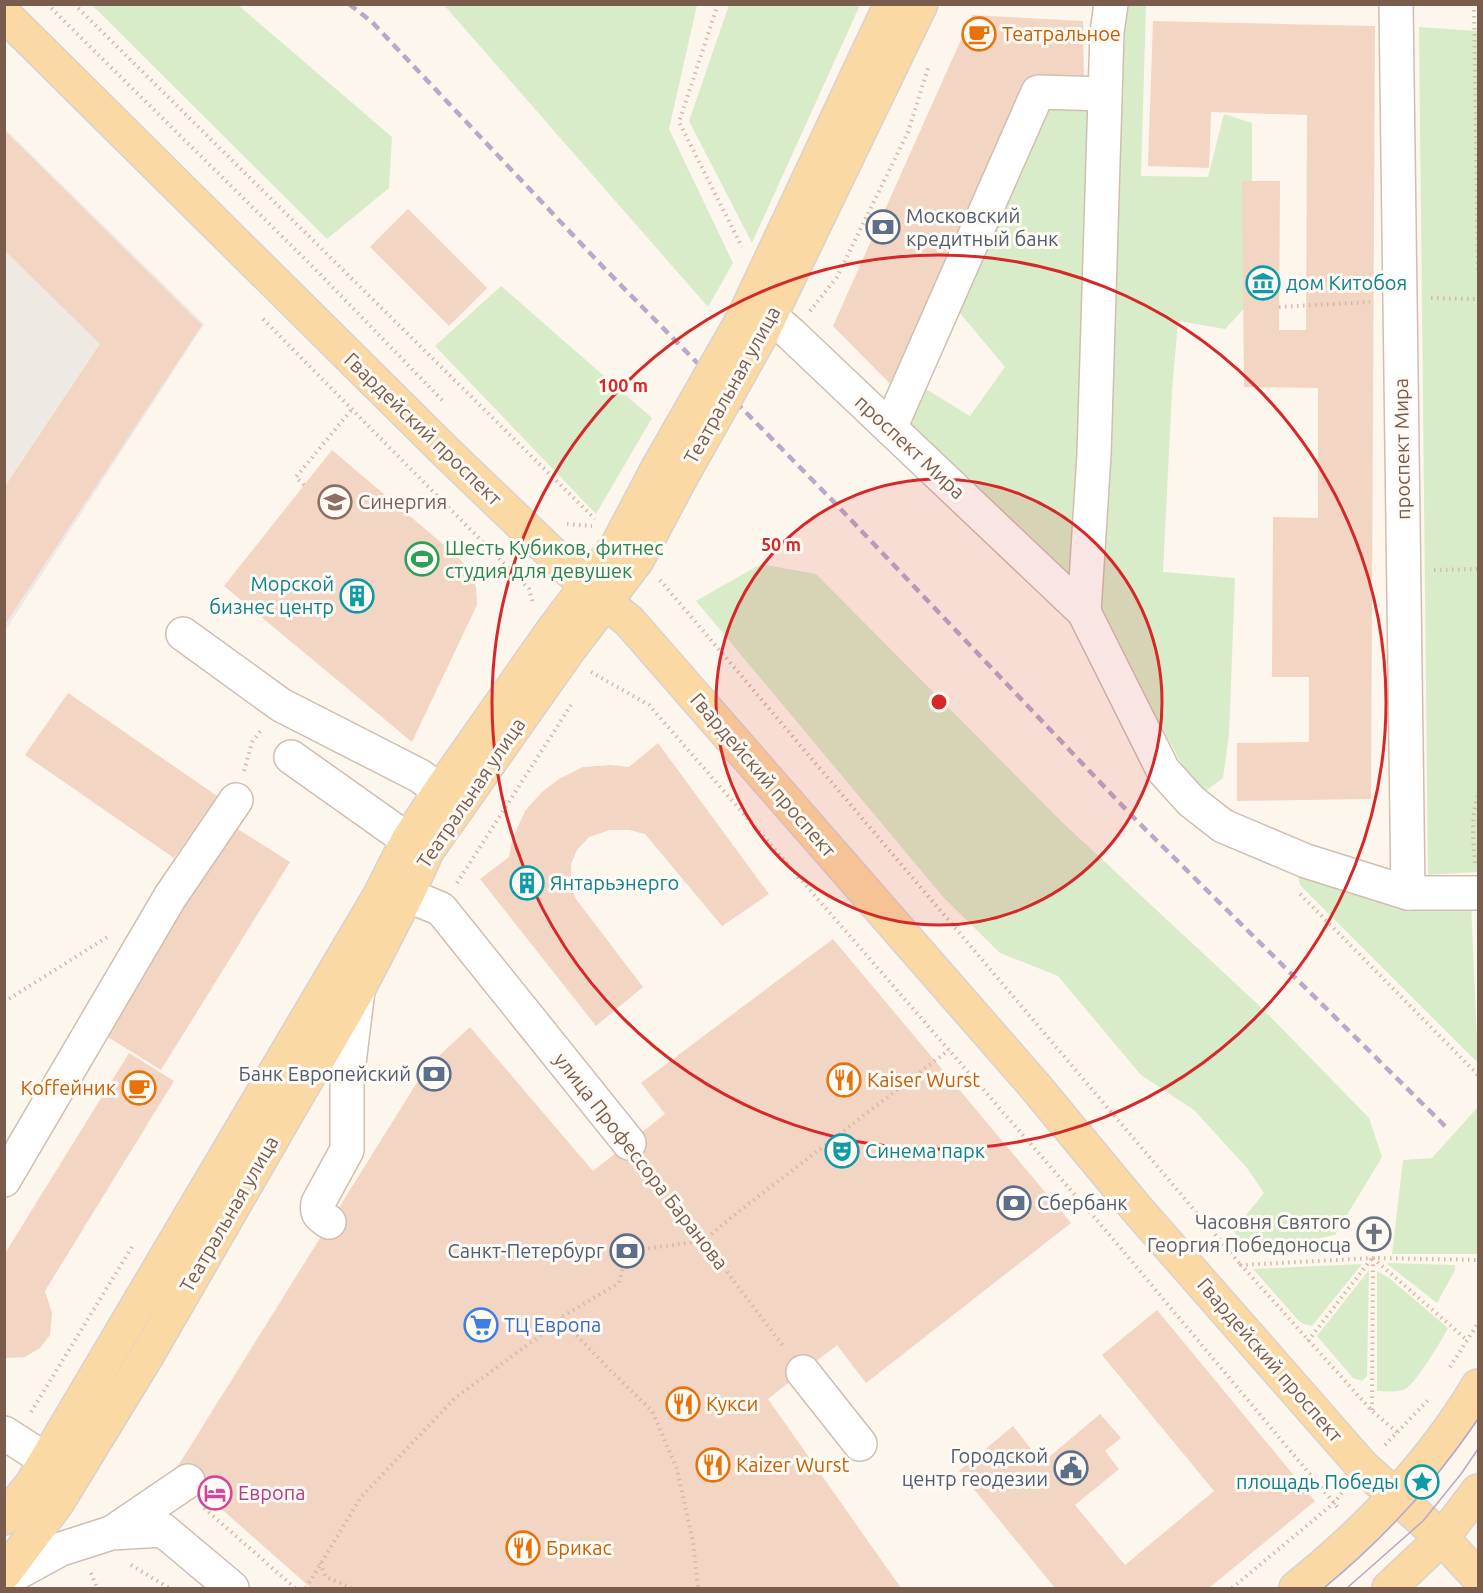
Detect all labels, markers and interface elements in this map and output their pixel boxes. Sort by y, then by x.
cafe icon: Театральное [961,16,997,52]
place label: Театральное [1002,22,1121,45]
place label: Московский кредитный банк [906,204,1058,250]
bank icon: Московский кредитный банк [865,209,901,245]
museum icon: дом Китобоя [1245,265,1281,301]
place label: дом Китобоя [1286,271,1407,294]
street label: Театральная улица [679,302,784,468]
street label: Гвардейский проспект [340,347,507,510]
text: 100 m [598,375,648,395]
street label: проспект Мира [1389,378,1414,520]
street label: проспект Мира [851,390,970,503]
school or university icon: Синергия [317,484,353,520]
place label: Синергия [358,490,447,513]
text: 50 m [761,534,801,554]
place label: Шесть Кубиков, фитнес студия для девушек [445,536,664,582]
sports icon: Шесть Кубиков, фитнес студия для девушек [404,541,440,577]
place label: Морской бизнес центр [209,572,334,618]
building icon: Морской бизнес центр [339,578,375,614]
street label: Гвардейский проспект [686,688,841,861]
centre of rings [929,692,949,712]
street label: Театральная улица [412,713,529,872]
building icon: Янтарьэнерго [509,865,545,901]
place label: Янтарьэнерго [550,871,679,894]
street label: улица Профессора Баранова [550,1048,733,1274]
bank icon: Банк Европейский [416,1056,452,1092]
place label: Банк Европейский [239,1062,411,1085]
restaurant icon: Kaiser Wurst [826,1062,862,1098]
place label: Kaiser Wurst [867,1068,980,1091]
cafe icon: Коffейник [121,1070,157,1106]
place label: Коffейник [20,1076,116,1099]
street label: Театральная улица [174,1132,283,1296]
theatre icon: Синема парк [824,1133,860,1169]
place label: Синема парк [865,1139,985,1162]
bank icon: Сбербанк [996,1185,1032,1221]
place label: Сбербанк [1037,1191,1128,1214]
place label: Часовня Святого Георгия Победоносца [1147,1210,1351,1256]
church icon: Часовня Святого Георгия Победоносца [1356,1216,1392,1252]
bank icon: Санкт-Петербург [609,1233,645,1269]
place label: Санкт-Петербург [448,1239,604,1262]
street label: Гвардейский проспект [1193,1273,1348,1446]
supermarket icon: ТЦ Европа [463,1307,499,1343]
place label: ТЦ Европа [504,1313,601,1336]
restaurant icon: Кукси [665,1386,701,1422]
place label: Кукси [706,1392,758,1415]
place label: Городской центр геодезии [902,1444,1048,1490]
restaurant icon: Kaizer Wurst [695,1447,731,1483]
public building icon: Городской центр геодезии [1053,1450,1089,1486]
place label: Kaizer Wurst [736,1453,849,1476]
place icon: площадь Победы [1404,1464,1440,1500]
place label: площадь Победы [1236,1470,1399,1493]
hotel icon: Европа [197,1475,233,1511]
place label: Европа [238,1481,305,1504]
restaurant icon: Брикас [505,1530,541,1566]
place label: Брикас [546,1536,612,1559]

